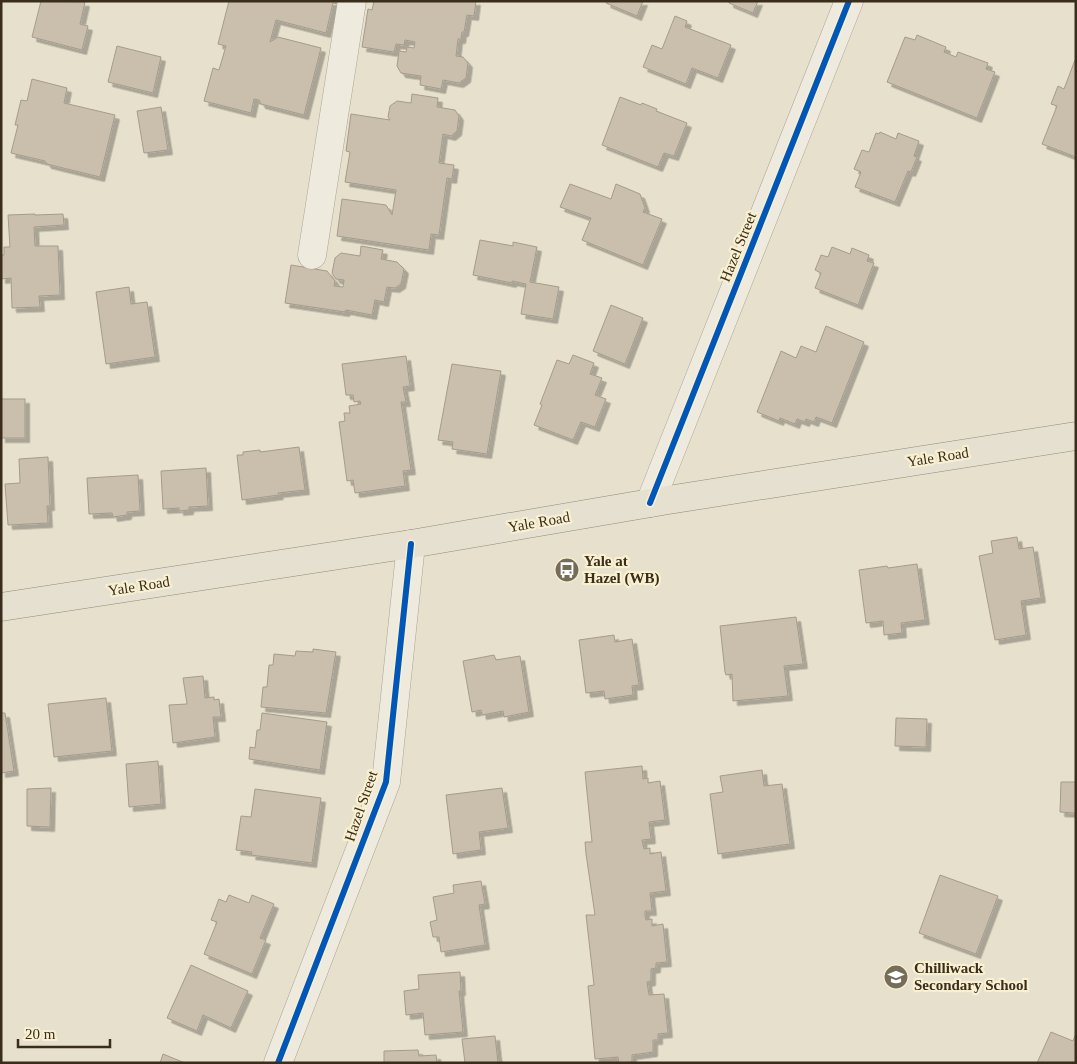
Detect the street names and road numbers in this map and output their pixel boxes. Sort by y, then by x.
street label: Hazel Street [717,209,760,284]
street label: Yale Road [906,444,970,470]
street label: Yale Road [507,509,572,535]
street label: Yale Road [107,573,171,599]
street label: Hazel Street [341,768,381,843]

